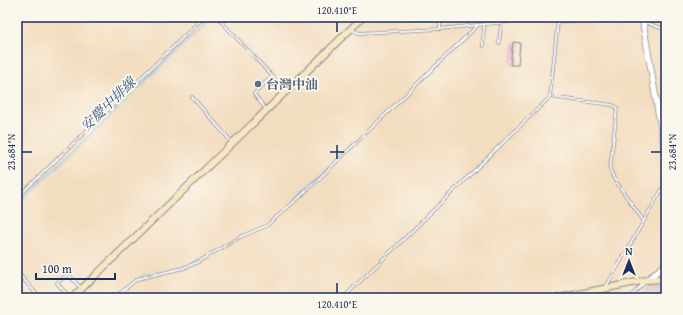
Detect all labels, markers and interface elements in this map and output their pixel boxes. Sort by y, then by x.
text: 120.410°E [317,3,357,18]
water label: 安慶中排線 [76,71,142,136]
place label: 台灣中油 [266,75,318,94]
marker: 台灣中油 [253,79,263,89]
text: 23.684°N [4,133,19,170]
text: 23.684°N [665,133,680,170]
north arrow [609,241,649,281]
text: N [625,243,633,259]
scale bar [36,255,115,281]
text: 100 m [42,260,72,277]
text: 120.410°E [317,297,357,312]

